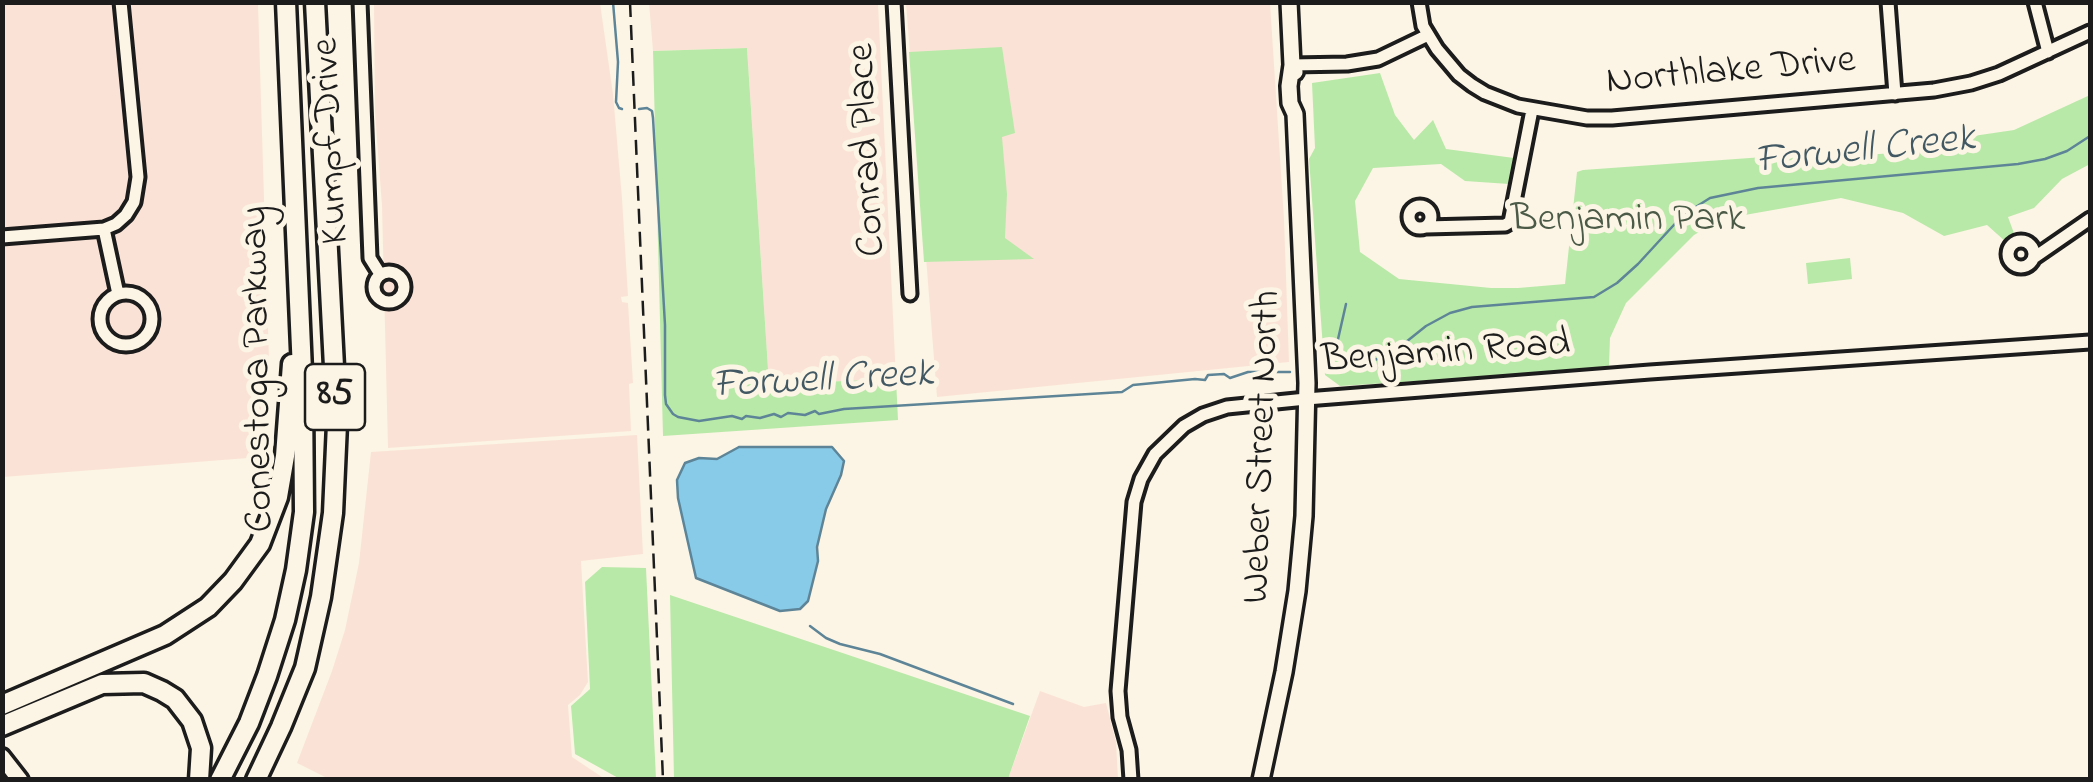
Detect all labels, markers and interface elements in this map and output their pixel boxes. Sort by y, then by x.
street label: Kumpf Drive [305,36,363,246]
street label: Northlake Drive [1604,39,1858,109]
street label: Conrad Place [840,42,900,258]
water label: Forwell Creek [1752,116,1978,190]
park label: Benjamin Park [1511,198,1745,246]
street label: Conestoga Parkway [234,205,288,533]
street label: Weber Street North [1236,289,1294,605]
street label: Benjamin Road [1320,322,1572,388]
water label: Forwell Creek [711,352,935,414]
road number: 85 [305,364,365,430]

